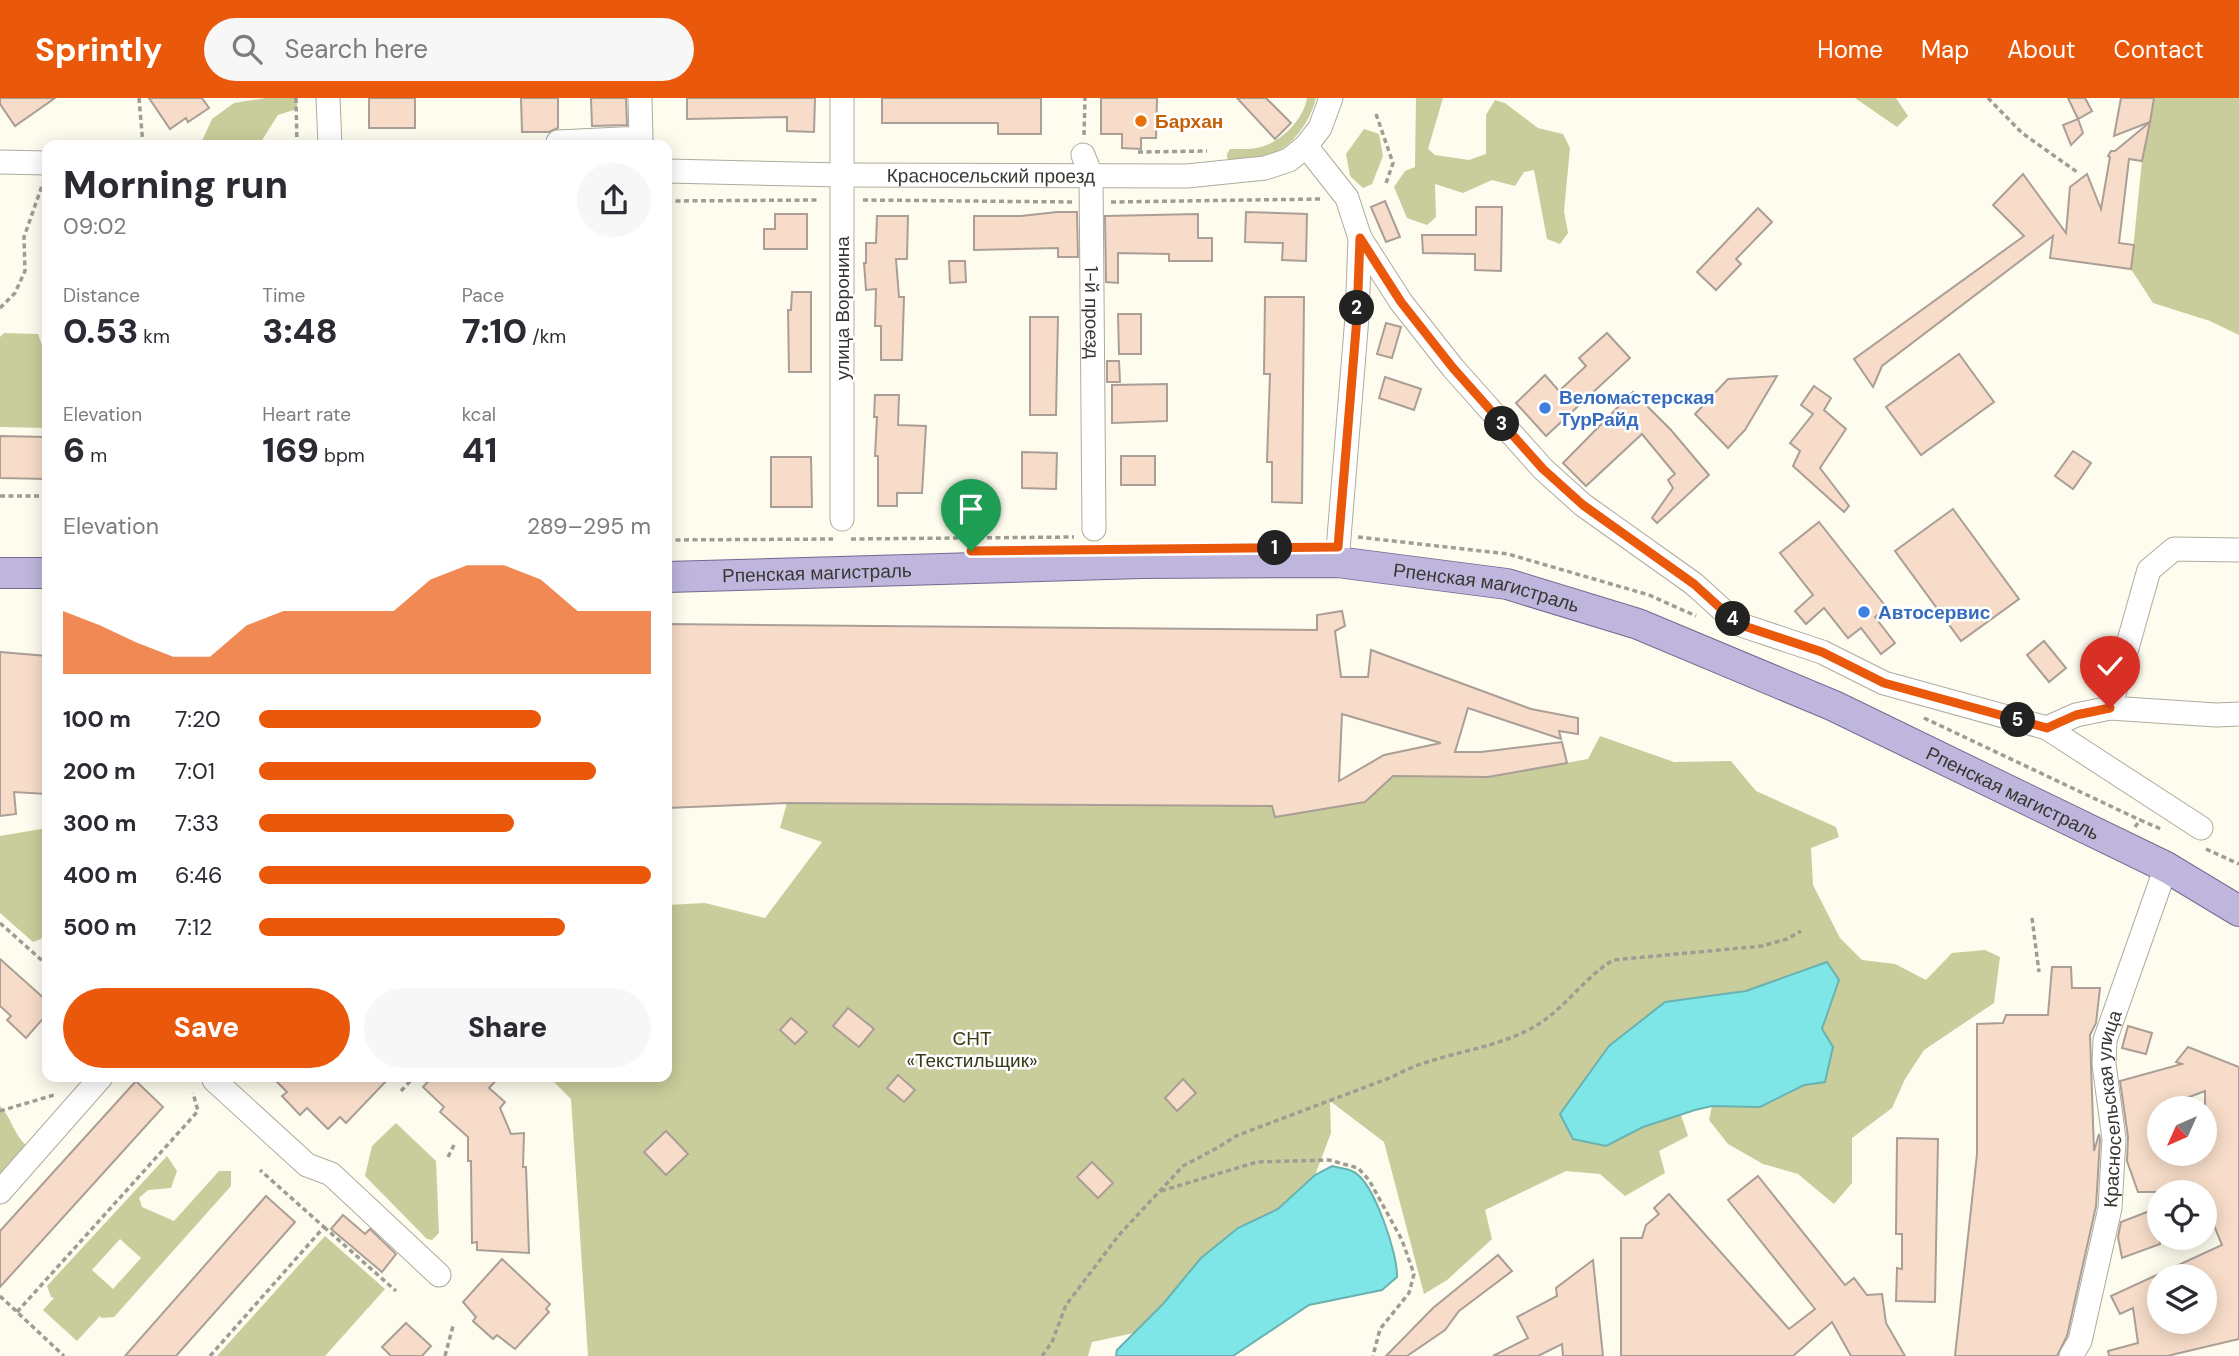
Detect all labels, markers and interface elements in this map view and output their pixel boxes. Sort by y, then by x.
search box [204,18,694,81]
text: Sprintly [35,28,162,71]
icon: search [228,30,266,68]
text: Search here [284,32,428,66]
text: Home [1817,34,1883,65]
text: Map [1921,34,1969,65]
text: About [2007,34,2076,65]
text: Contact [2114,34,2204,65]
place label: Бархан [1155,109,1223,134]
marker: Бархан [1133,113,1149,129]
text: Morning run [63,160,288,210]
button: share [577,163,651,237]
street label: Красносельский проезд [887,163,1095,188]
text: 09:02 [63,211,127,241]
street label: улица Воронина [830,236,855,380]
street label: 1-й проезд [1079,266,1105,359]
text: Distance [63,283,140,308]
text: Time [262,283,305,308]
text: Pace [462,283,504,308]
pin: 2 [1340,290,1374,326]
text: 2 [1351,295,1362,320]
text: 0.53 [63,308,138,354]
text: 3:48 [262,308,338,354]
text: 7:10 [462,308,527,354]
text: km [138,324,170,349]
text: /km [527,324,566,349]
place label: Веломастерская ТурРайд [1559,385,1715,432]
marker: Веломастерская ТурРайд [1537,400,1553,416]
text: Elevation [63,402,142,427]
text: Heart rate [262,402,351,427]
text: kcal [462,402,496,427]
pin: 3 [1484,406,1520,442]
text: 3 [1496,411,1507,436]
text: 6 [63,427,85,473]
text: 169 [262,427,319,473]
text: 41 [462,427,498,473]
text: m [85,443,107,468]
text: bpm [319,443,365,468]
pin [941,479,1001,551]
icon: arrive [952,490,990,528]
text: Elevation [63,511,159,541]
text: 289–295 m [527,511,651,541]
pin: 1 [1258,531,1292,566]
text: 1 [1271,535,1278,560]
street label: Рпенская магистраль [722,557,912,588]
street label: Рпенская магистраль [1392,557,1583,618]
place label: Автосервис [1878,600,1991,625]
pin: 4 [1716,602,1750,636]
marker: Автосервис [1856,604,1872,620]
text: 4 [1726,606,1739,631]
pin [2080,636,2140,708]
icon: check [2091,647,2129,685]
pin: 5 [2000,702,2036,738]
text: 100 m [63,704,131,734]
text: 7:20 [175,704,221,734]
text: 5 [2012,707,2023,732]
street label: Рпенская магистраль [1922,740,2104,846]
text: 200 m [63,756,136,786]
text: 7:01 [175,756,215,786]
text: 300 m [63,808,136,838]
text: 7:33 [175,808,219,838]
text: 400 m [63,860,137,890]
text: 6:46 [175,860,223,890]
text: 500 m [63,912,137,942]
text: 7:12 [175,912,212,942]
button: Save [63,988,350,1068]
button: Share [364,988,651,1068]
street label: Красносельская улица [2091,1006,2127,1208]
park label: СНТ «Текстильщик» [906,1026,1038,1073]
north arrow [2147,1096,2217,1166]
map controls [2147,1096,2217,1334]
button: locate [2147,1180,2217,1250]
button: layers [2147,1264,2217,1334]

